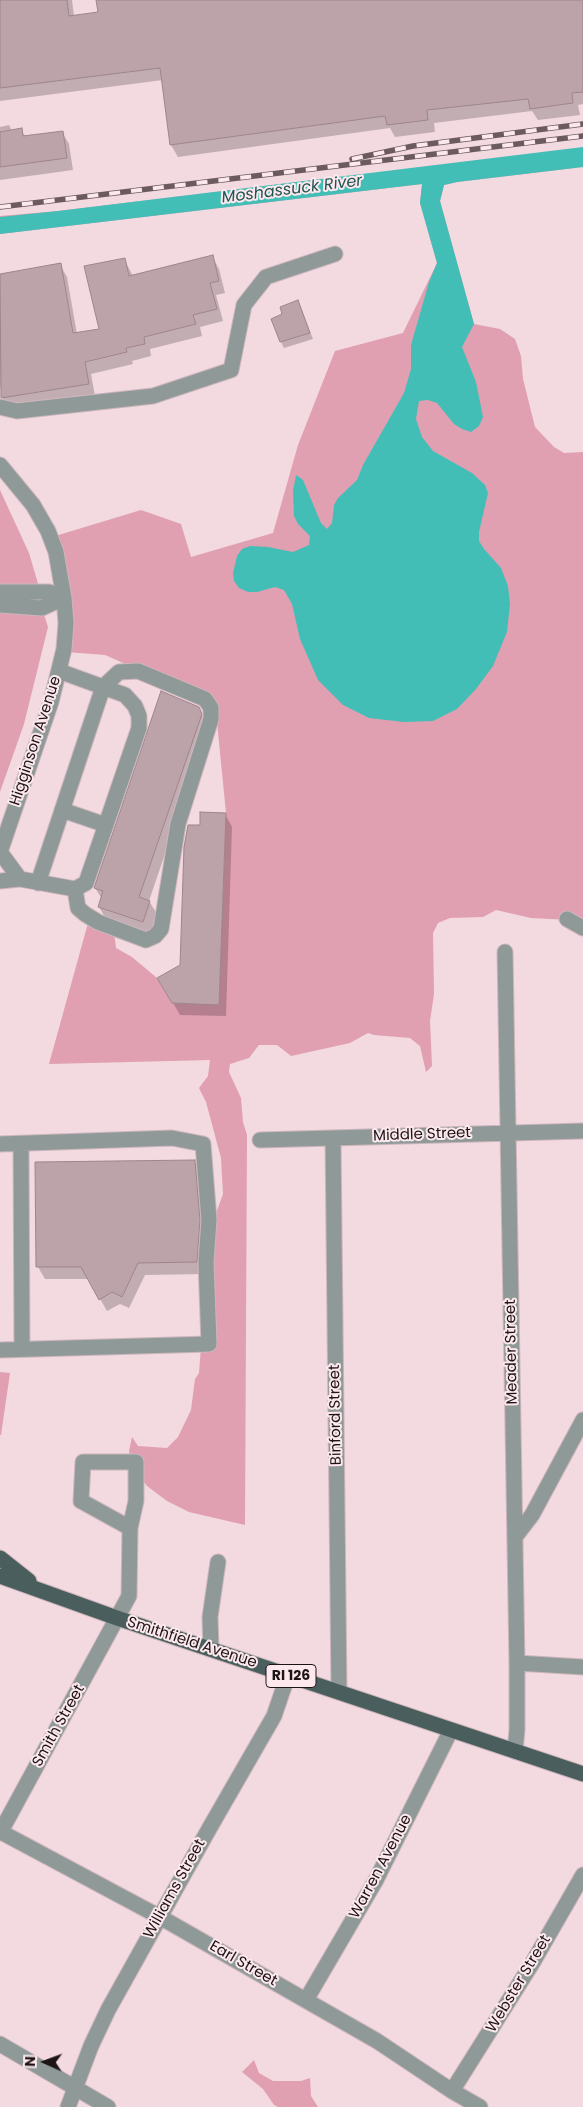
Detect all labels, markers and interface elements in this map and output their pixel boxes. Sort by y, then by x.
water label: Moshassuck River [221,172,363,208]
street label: Higginson Avenue [7,674,65,808]
street label: Middle Street [373,1124,471,1146]
street label: Meader Street [502,1299,522,1405]
street label: Binford Street [326,1365,346,1465]
street label: Smithfield Avenue [125,1614,259,1672]
road number: RI 126 [266,1664,316,1688]
street label: Smith Street [29,1682,89,1770]
street label: Warren Avenue [346,1812,416,1922]
street label: Williams Street [140,1836,210,1942]
street label: Webster Street [483,1932,555,2036]
street label: Earl Street [206,1937,280,1991]
north arrow [20,2037,70,2087]
text: N [20,2056,40,2067]

